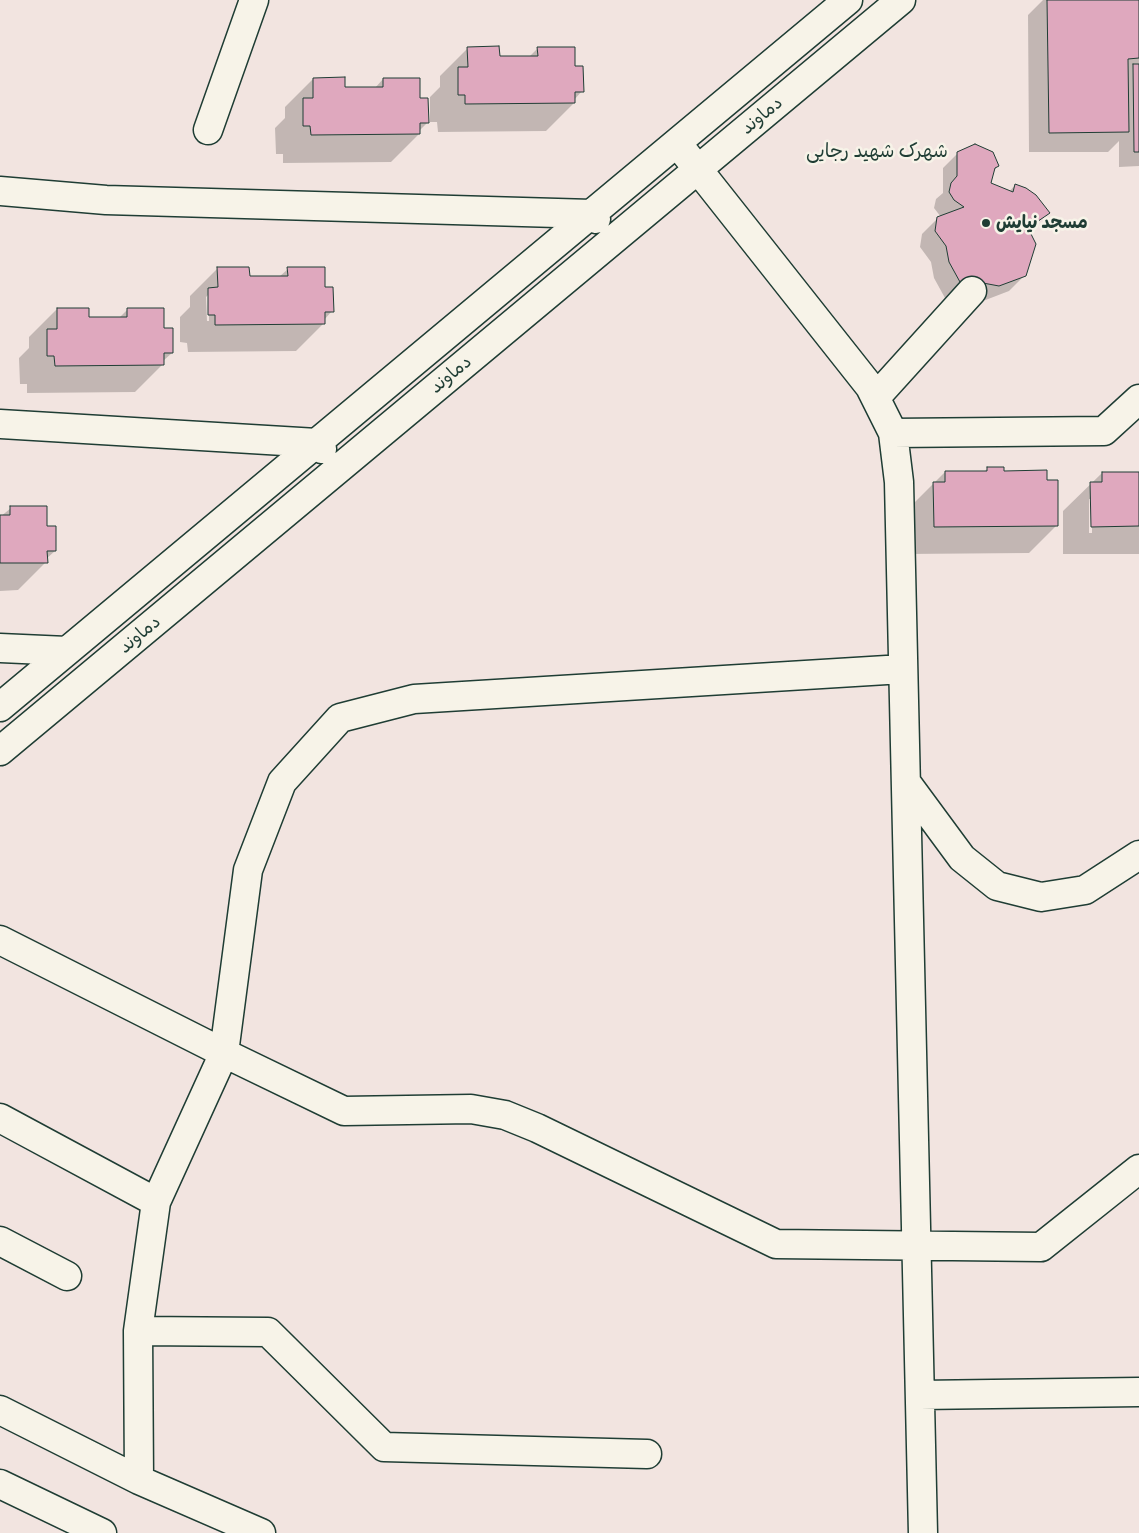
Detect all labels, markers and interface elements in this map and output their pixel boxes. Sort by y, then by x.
street label: دماوند [737,92,787,140]
district label: شهرک شهید رجایی [806,141,948,163]
place label: مسجد نیایش [996,212,1088,234]
marker: مسجد نیایش [980,217,992,229]
street label: دماوند [426,351,476,399]
street label: دماوند [115,611,165,659]

